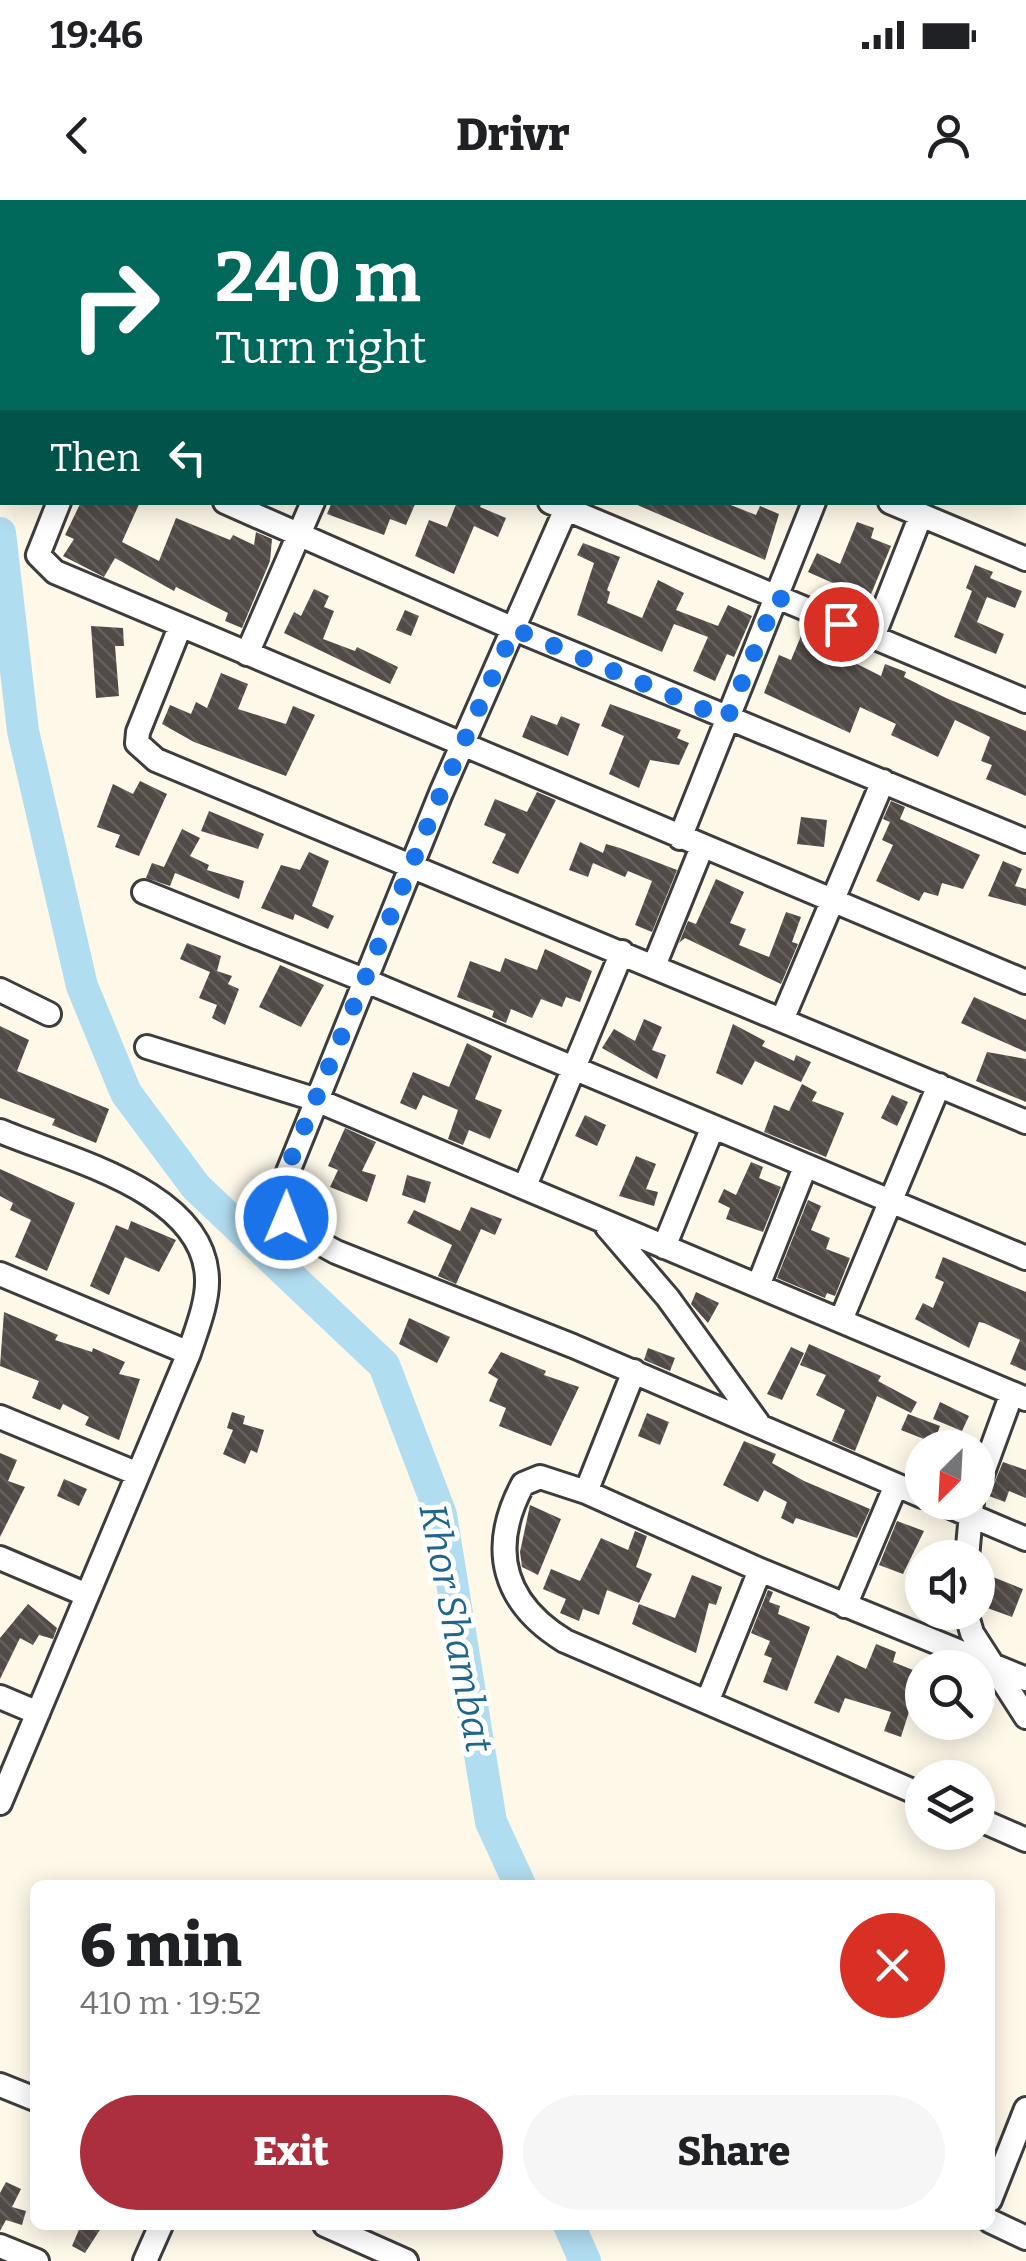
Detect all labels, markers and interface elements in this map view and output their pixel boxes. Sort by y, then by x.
text: 19:46 [50,12,143,58]
icon: back [50,108,105,163]
text: Drivr [456,108,570,162]
icon: person [921,108,976,163]
text: 240 m [215,236,421,320]
icon: right [50,240,180,370]
text: Turn right [215,321,427,375]
icon: left [160,430,215,485]
text: Then [50,435,140,481]
pin [799,582,884,667]
icon: arrive [814,597,869,652]
position arrow [234,1166,338,1270]
north arrow [905,1430,995,1520]
map controls [905,1430,995,1850]
water label: Khor Shambat [409,1500,503,1756]
button: sound [905,1540,995,1630]
button: search [905,1650,995,1740]
button: layers [905,1760,995,1850]
text: 6 min [80,1910,242,1982]
button: close [840,1913,945,2018]
text: 410 m · 19:52 [80,1984,261,2022]
button: Exit [80,2095,503,2210]
button: Share [523,2095,945,2210]

